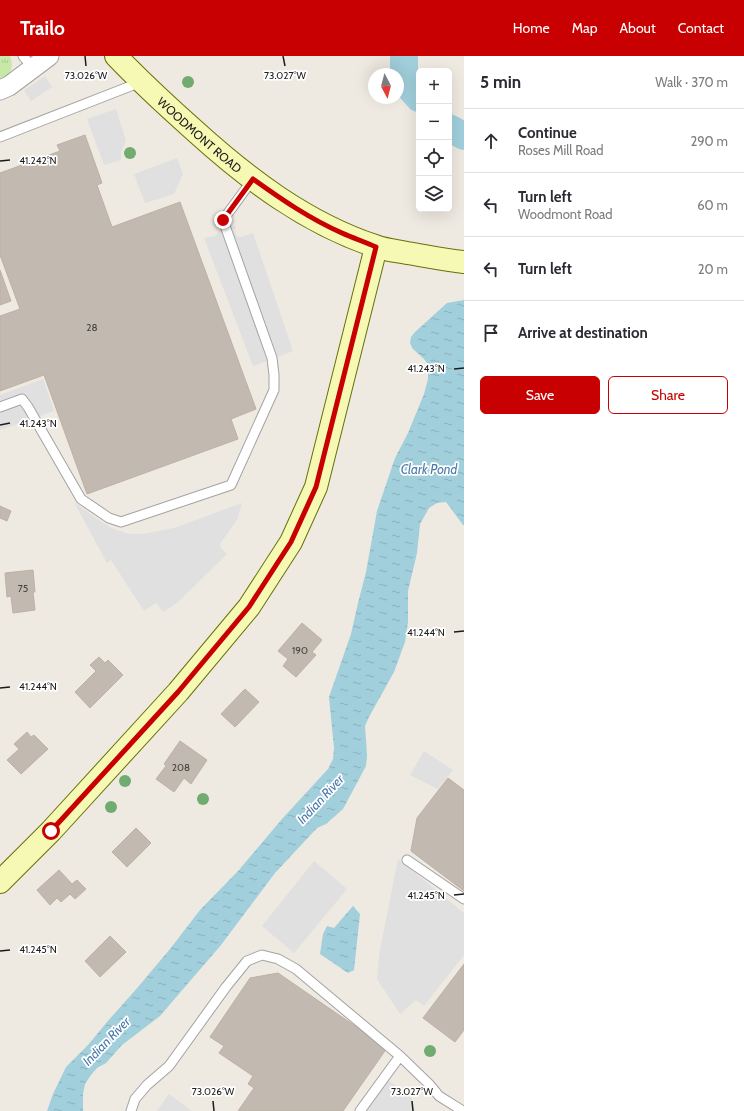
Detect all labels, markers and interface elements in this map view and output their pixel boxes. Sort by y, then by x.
text: Trailo [20,17,65,40]
text: Home [513,19,550,37]
text: Map [572,19,597,37]
text: About [619,19,656,37]
text: Contact [678,19,724,37]
north arrow [368,68,404,104]
map controls [416,68,452,212]
button: + [416,68,452,104]
text: 73.026°W [65,69,108,82]
text: 73.027°W [264,69,307,82]
text: 5 min [480,72,521,92]
text: Walk · 370 m [655,74,728,90]
street label: WOODMONT ROAD [155,93,245,176]
button: − [416,104,452,140]
text: Continue [518,124,577,142]
icon: ahead [480,130,502,152]
text: 290 m [690,133,728,149]
button: locate [416,140,452,176]
text: Roses Mill Road [518,142,604,158]
text: 41.242°N [19,154,57,167]
button: layers [416,176,452,212]
text: Turn left [518,188,572,206]
icon: left [480,194,502,216]
text: 60 m [697,197,728,213]
text: Woodmont Road [518,206,613,222]
route end [214,211,232,229]
icon: left [480,258,502,280]
text: Turn left [518,260,572,278]
text: 20 m [698,261,728,277]
house number: 28 [86,321,98,334]
icon: arrive [480,322,502,344]
text: Arrive at destination [518,324,648,342]
text: 41.243°N [407,362,445,375]
button: Save [480,376,600,414]
button: Share [608,376,728,414]
text: 41.243°N [19,417,57,430]
water label: Clark Pond [401,461,458,477]
house number: 75 [18,582,28,595]
text: 41.244°N [407,626,445,639]
house number: 190 [292,644,308,657]
text: 41.244°N [19,680,57,693]
house number: 208 [172,761,190,774]
water label: Indian River [293,770,347,827]
route start [42,822,60,840]
text: 41.245°N [407,889,445,902]
text: 41.245°N [19,943,57,956]
water label: Indian River [79,1013,134,1069]
text: 73.026°W [192,1085,235,1098]
text: 73.027°W [391,1085,434,1098]

